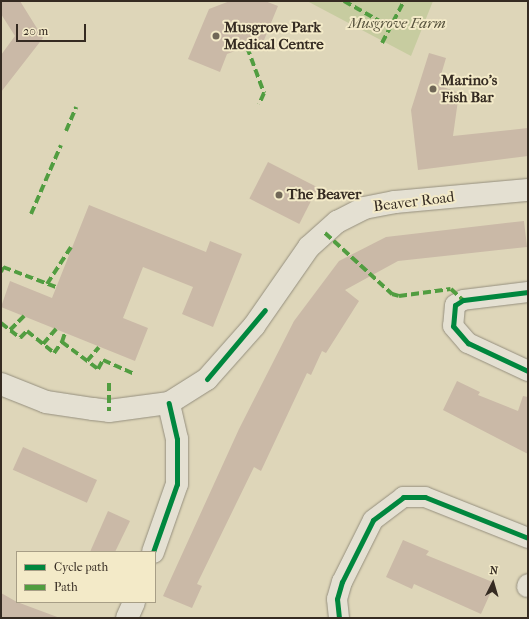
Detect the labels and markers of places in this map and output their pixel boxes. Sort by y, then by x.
place label: Musgrove Park Medical Centre [224,18,324,53]
marker: Musgrove Park Medical Centre [211,31,221,41]
place label: Marino's Fish Bar [441,71,497,106]
marker: Marino's Fish Bar [428,84,438,94]
place label: The Beaver [287,186,361,204]
marker: The Beaver [274,190,284,200]

